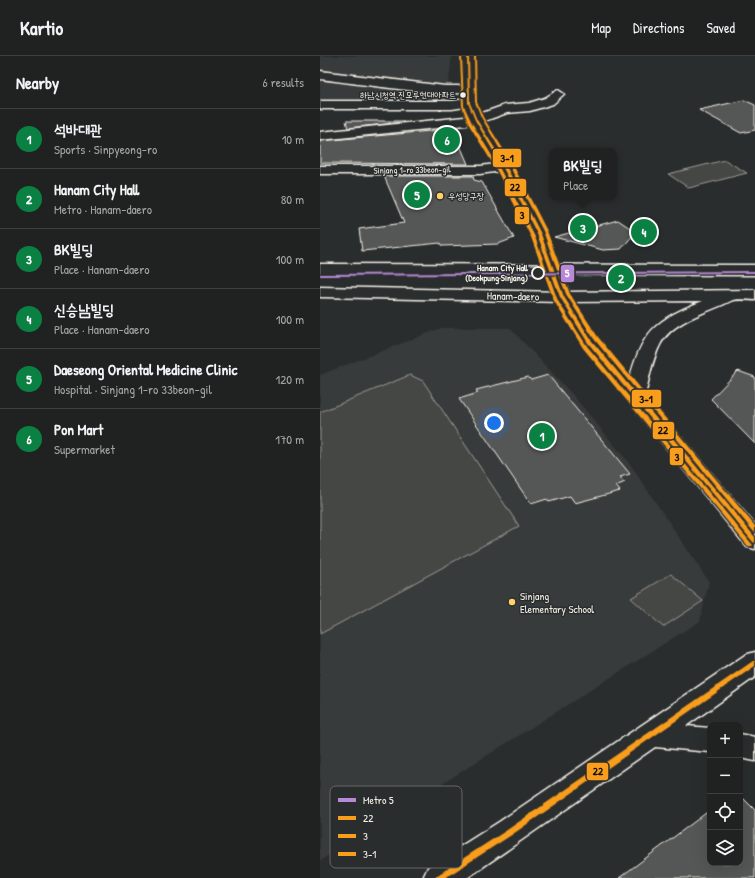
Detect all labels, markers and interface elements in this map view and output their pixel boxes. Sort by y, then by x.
text: Kartio [20,15,63,41]
text: Map [591,18,611,37]
text: Directions [633,18,684,37]
text: Saved [706,18,735,37]
text: Nearby [16,71,59,94]
text: 6 results [263,73,304,91]
place label: 하남시청역.진모루현대아파트 [360,89,456,101]
marker: 하남시청역.진모루현대아파트 [458,90,468,100]
text: 석바대관 [54,119,102,140]
pin: 6 [434,125,460,155]
text: 1 [27,130,31,148]
text: 10 m [282,130,304,148]
text: Sports · Sinpyeong-ro [54,140,157,158]
line badge: 3-1 [492,148,522,168]
popup [549,148,617,200]
text: 3-1 [500,151,514,165]
text: BK빌딩 [563,155,603,176]
street label: Sinjang 1-ro 33beon-gil [373,163,451,177]
text: Place [563,176,588,194]
line badge: 22 [504,178,527,197]
text: Hanam City Hall [54,179,139,200]
pin: 5 [404,180,430,210]
text: 22 [510,180,521,194]
text: 2 [26,190,32,208]
text: 80 m [281,190,304,208]
place label: 우성당구장 [448,190,484,202]
marker: 우성당구장 [435,191,445,201]
text: Metro · Hanam-daero [54,200,152,218]
line badge: 3 [514,206,530,225]
text: 3 [520,208,525,222]
pin: 3 [570,213,596,243]
pin: 4 [631,217,657,247]
text: BK빌딩 [54,239,94,260]
text: 3 [26,250,32,268]
text: 100 m [276,250,304,268]
text: Place · Hanam-daero [54,260,149,278]
place label: Hanam City Hall (Deokpung·Sinjang) [465,262,529,285]
pin: 2 [608,263,634,293]
line badge: 5 [560,264,575,283]
marker: Hanam City Hall (Deokpung·Sinjang) [531,266,545,280]
text: 5 [565,266,570,280]
street label: Hanam-daero [487,289,540,303]
text: 신승남빌딩 [54,299,114,320]
text: 4 [27,310,31,328]
text: 100 m [276,310,304,328]
text: Place · Hanam-daero [54,320,149,338]
text: Daeseong Oriental Medicine Clinic [54,359,237,380]
text: 5 [26,370,32,388]
text: 120 m [276,370,304,388]
text: Hospital · Sinjang 1-ro 33beon-gil [54,380,212,398]
line badge: 3-1 [631,389,662,408]
text: 3-1 [639,392,653,406]
your location [484,413,504,433]
text: Pon Mart [54,419,103,440]
pin: 1 [529,421,555,451]
line badge: 22 [652,421,675,440]
text: 22 [658,423,669,437]
text: 6 [26,430,32,448]
text: 170 m [275,430,304,448]
text: Supermarket [54,440,115,458]
line badge: 3 [669,447,684,466]
text: 3 [675,450,680,464]
place label: Sinjang Elementary School [520,589,594,616]
marker: Sinjang Elementary School [507,597,517,607]
map controls [707,722,743,866]
button: + [707,722,743,758]
button: − [707,758,743,794]
line badge: 22 [586,762,609,781]
text: 22 [593,764,604,778]
legend [330,786,462,868]
text: Metro 5 [363,793,394,807]
button: locate [707,794,743,830]
text: 22 [363,811,373,825]
text: 3 [363,829,368,843]
button: layers [707,830,743,866]
text: 3-1 [363,847,376,861]

